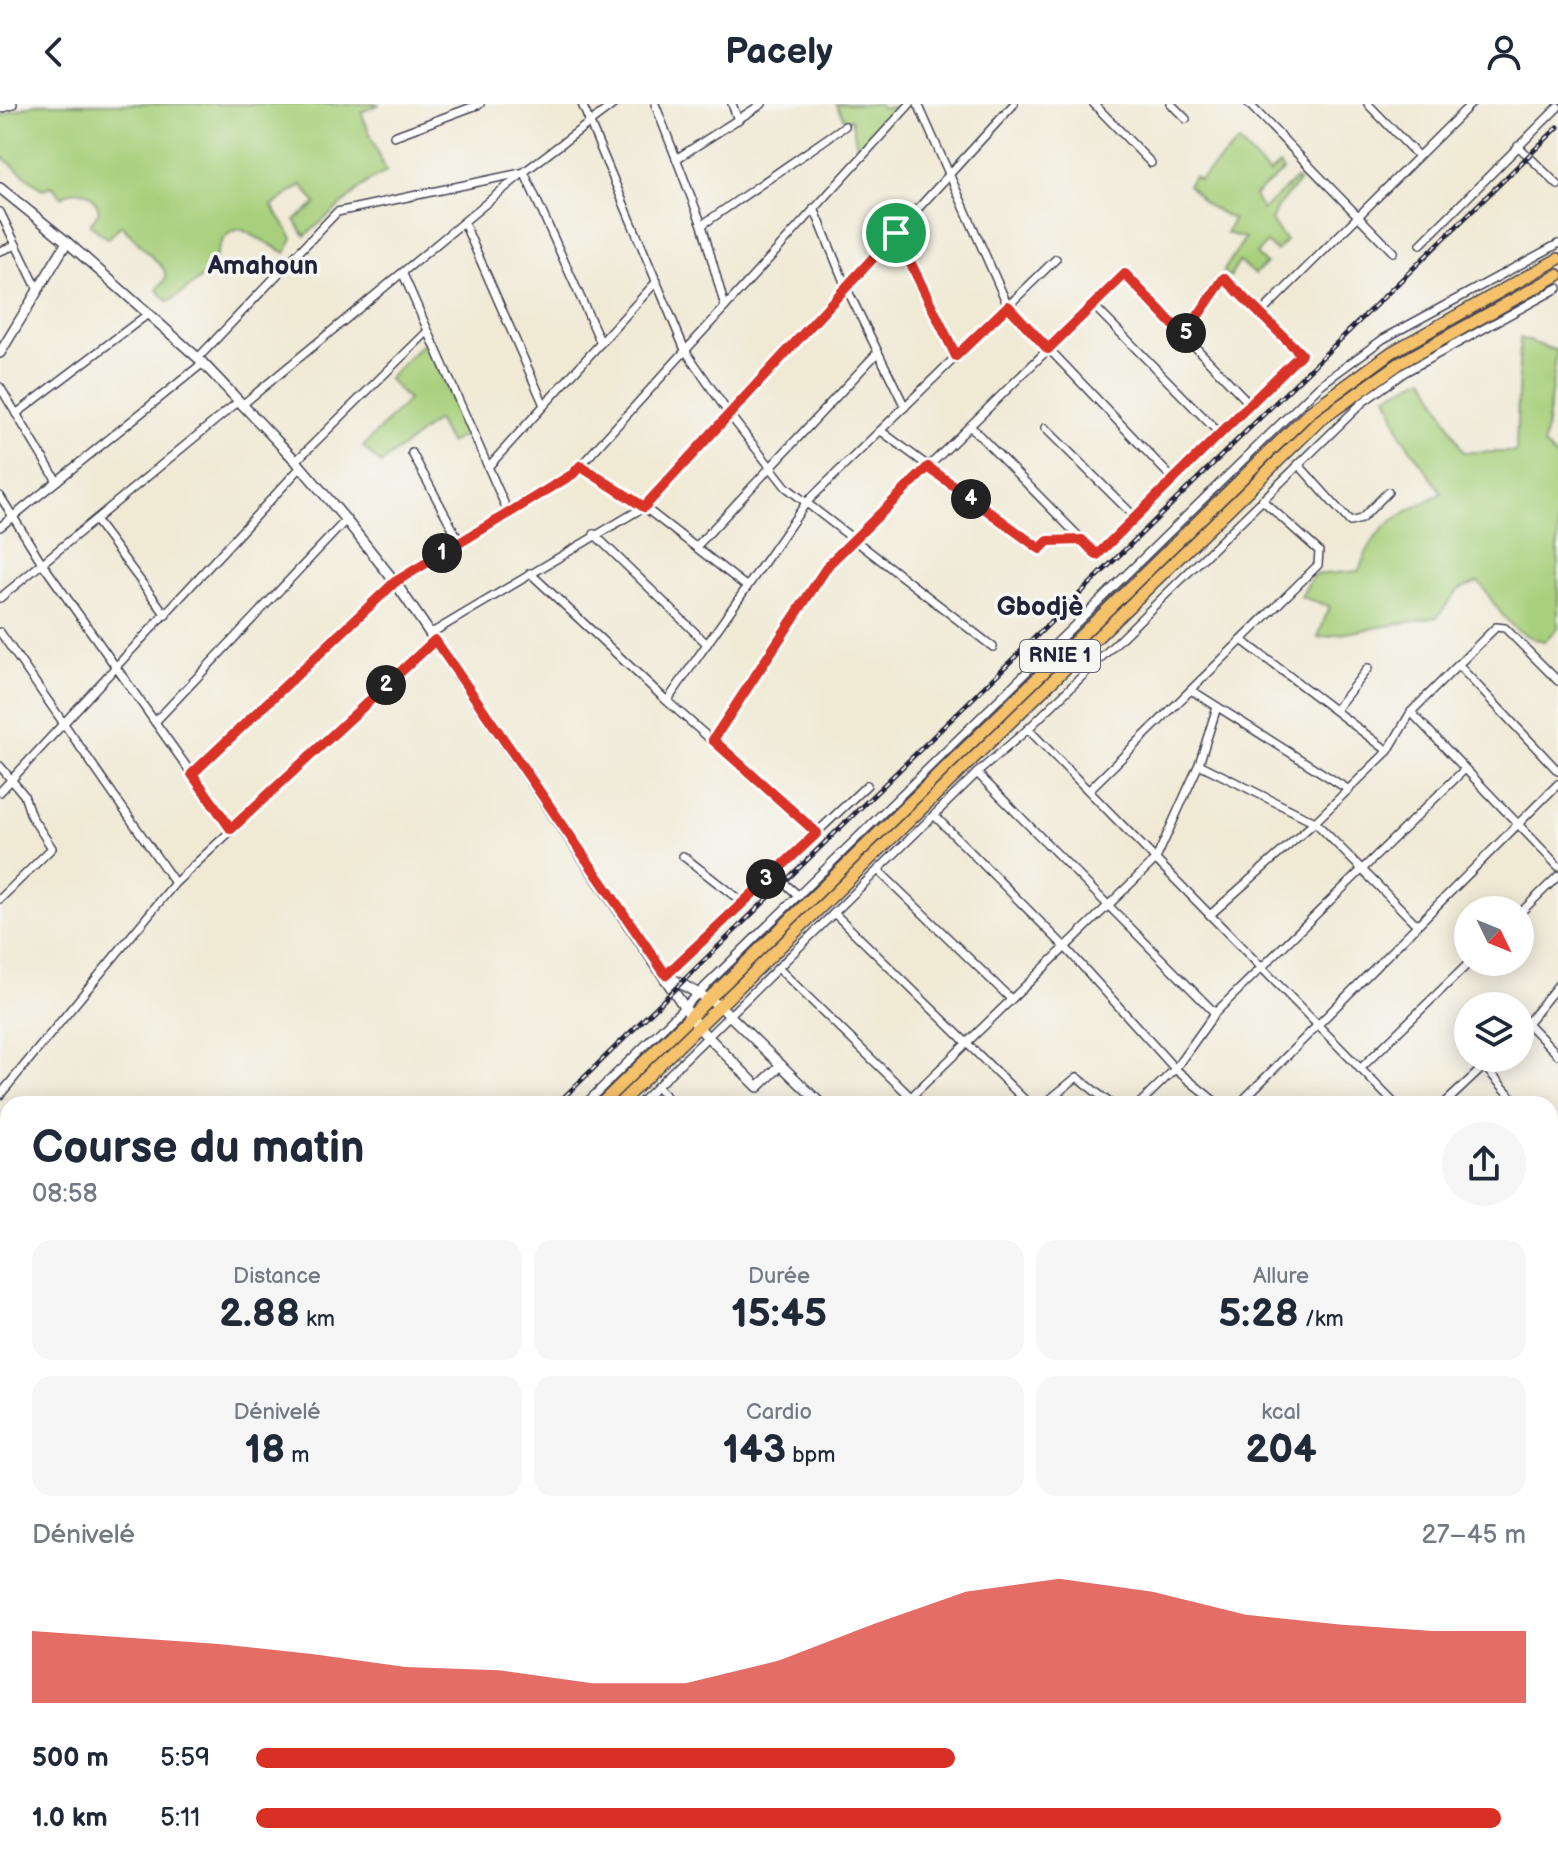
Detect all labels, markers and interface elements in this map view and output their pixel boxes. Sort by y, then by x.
icon: back [32,30,76,74]
icon: person [1482,30,1526,74]
text: Pacely [725,31,833,74]
pin [862,199,930,267]
icon: arrive [874,211,918,255]
district label: Amahoun [207,251,318,282]
pin: 5 [1166,313,1206,353]
text: 5 [1180,319,1192,346]
pin: 4 [951,479,991,519]
text: 4 [965,485,977,512]
pin: 1 [422,533,462,573]
text: 1 [437,539,447,566]
district label: Gbodjè [997,592,1083,623]
road number: RNIE 1 [1020,640,1100,672]
pin: 2 [366,665,406,705]
text: 2 [379,671,393,698]
pin: 3 [746,859,786,899]
text: 3 [760,865,772,892]
north arrow [1454,896,1534,976]
map controls [1454,896,1534,1072]
button: layers [1454,992,1534,1072]
text: Course du matin [32,1122,364,1175]
button: share [1442,1122,1526,1206]
text: 08:58 [32,1179,98,1210]
text: Distance [233,1263,321,1290]
text: Durée [748,1263,810,1290]
text: Allure [1253,1263,1309,1290]
text: 2.88 [219,1290,300,1338]
text: 15:45 [731,1290,827,1338]
text: 5:28 [1218,1290,1299,1338]
text: km [300,1306,335,1333]
text: /km [1299,1306,1344,1333]
text: Dénivelé [233,1399,321,1426]
text: Cardio [746,1399,812,1426]
text: kcal [1261,1399,1301,1426]
text: 18 [244,1426,285,1474]
text: 143 [722,1426,786,1474]
text: 204 [1245,1426,1317,1474]
text: m [285,1442,310,1469]
text: bpm [786,1442,836,1469]
text: Dénivelé [32,1520,135,1551]
text: 27–45 m [1421,1520,1526,1551]
text: 500 m [32,1743,109,1774]
text: 5:59 [160,1743,210,1774]
text: 1.0 km [32,1803,108,1834]
text: 5:11 [160,1803,200,1834]

